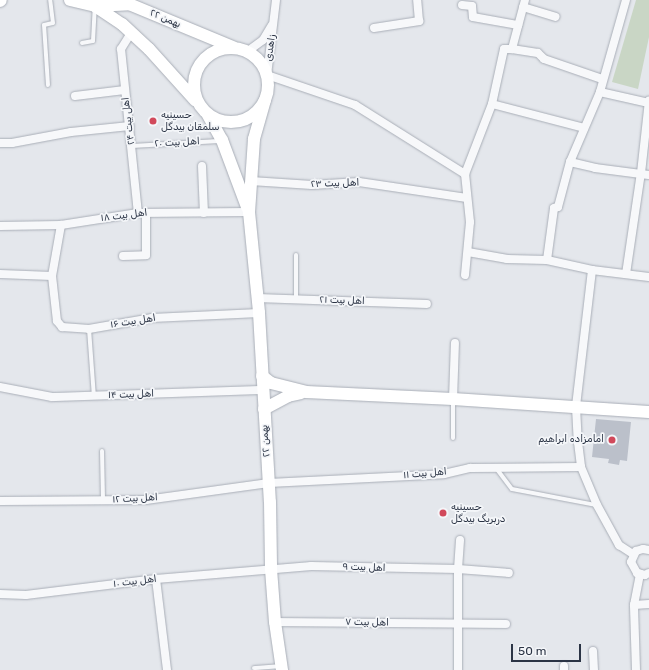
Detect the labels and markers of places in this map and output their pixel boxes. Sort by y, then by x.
place label: حسینیه سلمقان بیدگل [161,109,220,132]
marker: حسینیه سلمقان بیدگل [148,116,158,126]
place label: امامزاده ابراهیم [538,434,604,446]
marker: امامزاده ابراهیم [607,435,617,445]
place label: حسینیه دربریگ بیدگل [451,501,505,524]
marker: حسینیه دربریگ بیدگل [438,508,448,518]

